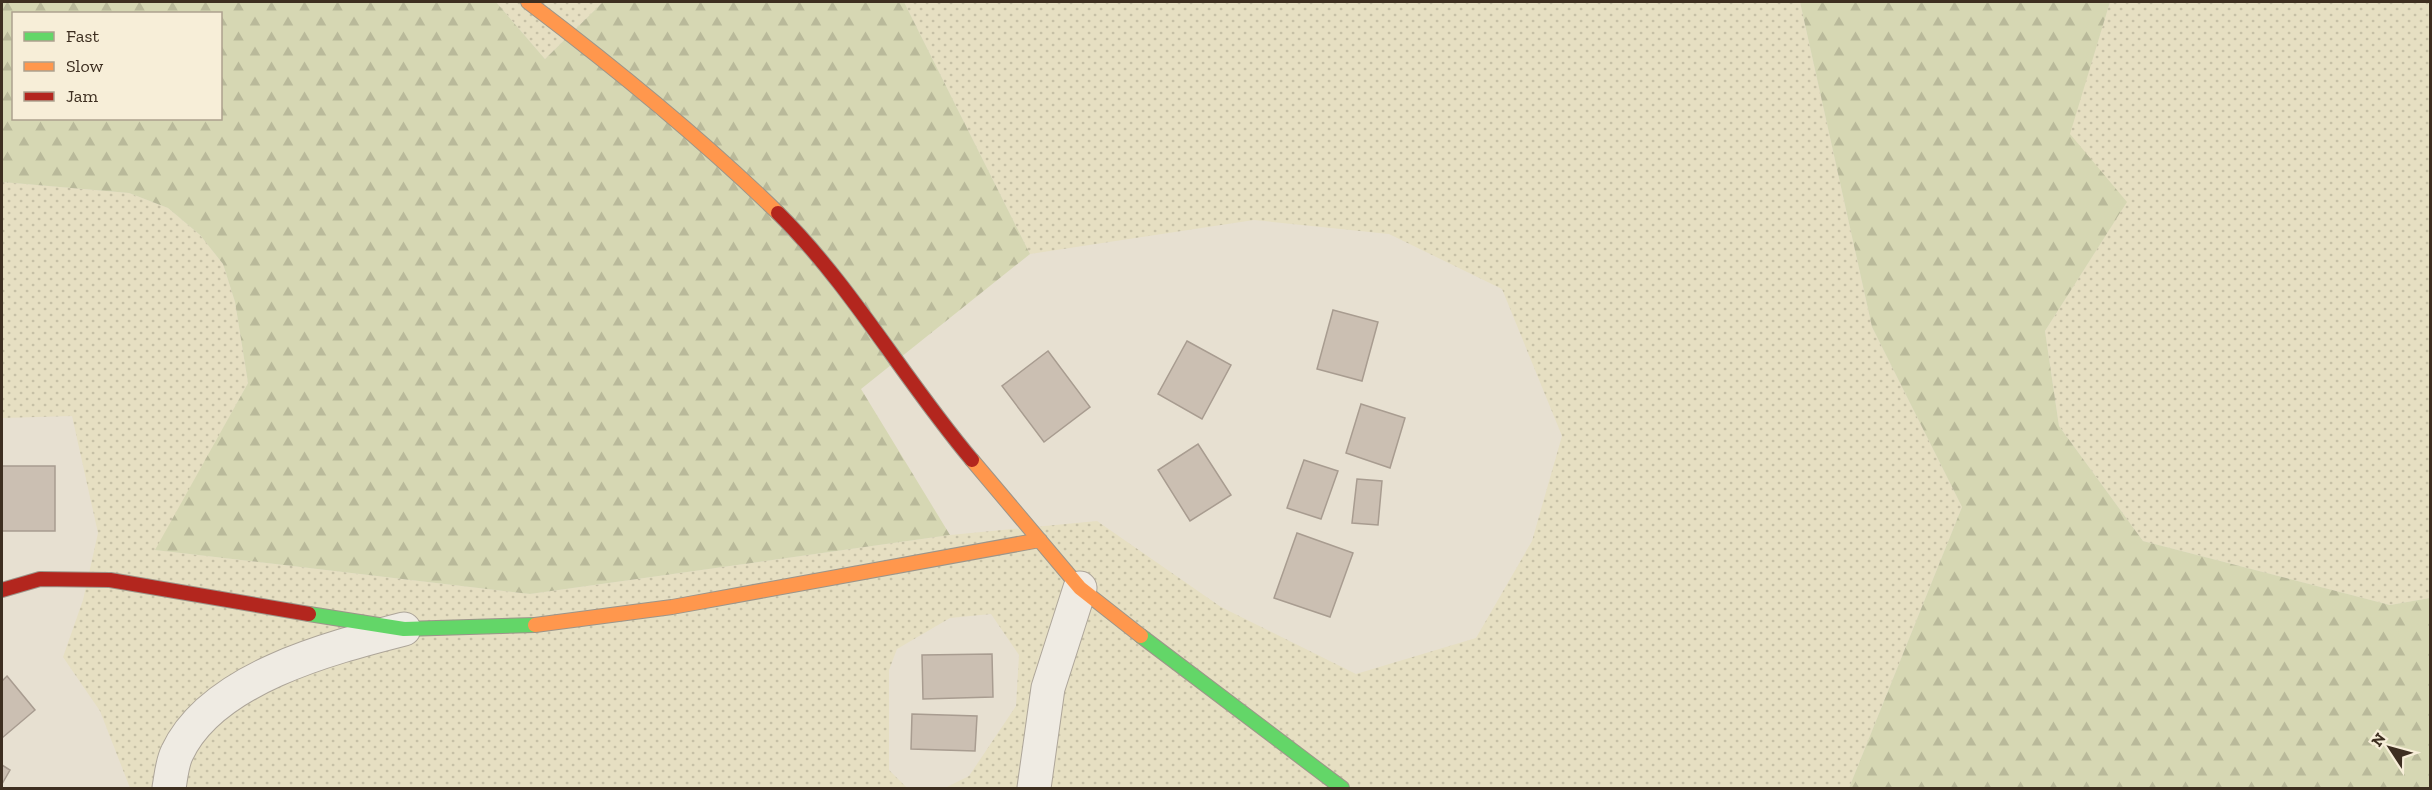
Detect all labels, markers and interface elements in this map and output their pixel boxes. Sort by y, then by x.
legend [12,12,222,120]
text: Fast [66,25,99,47]
text: Slow [66,55,103,77]
text: Jam [66,85,98,107]
north arrow [2360,718,2420,778]
text: N [2367,729,2390,750]

